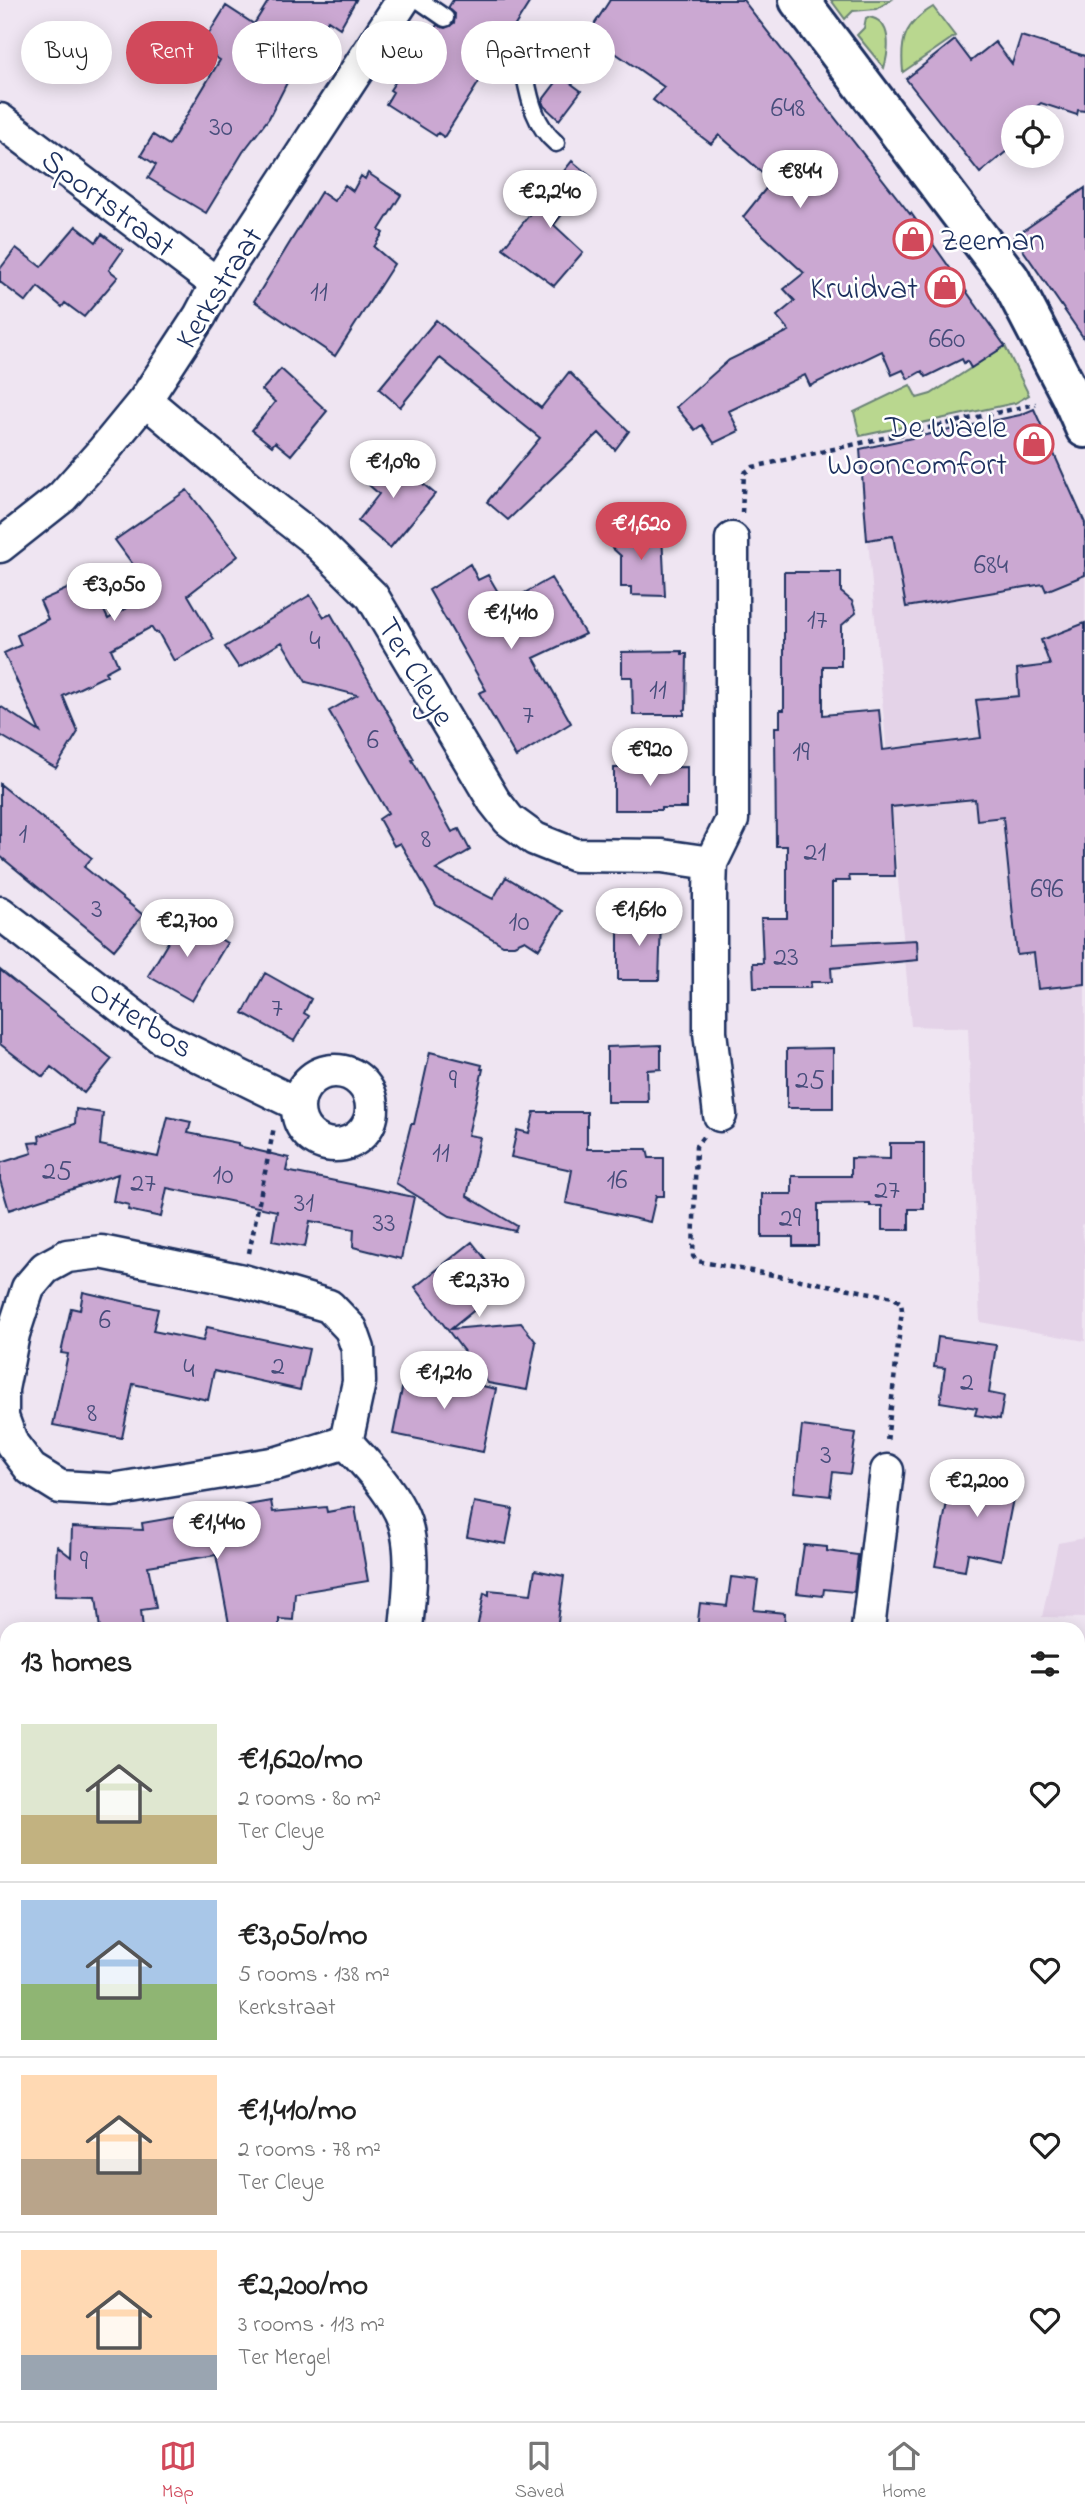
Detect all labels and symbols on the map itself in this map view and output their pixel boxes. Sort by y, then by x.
house number: 648 [771,89,805,130]
house number: 30 [209,108,233,149]
street label: Sportstraat [30,139,184,271]
pin: €844 [759,150,841,210]
pin: €2,240 [493,170,607,230]
shop icon: Zeeman [892,218,934,260]
street label: Kerkstraat [165,219,277,359]
place label: Zeeman [940,219,1045,266]
shop icon: Kruidvat [924,266,966,308]
place label: Kruidvat [810,267,918,314]
house number: 11 [310,273,328,314]
house number: 660 [929,320,965,361]
place label: De Waele Wooncomfort [827,406,1008,490]
shop icon: De Waele Wooncomfort [1013,423,1055,465]
pin: €1,090 [336,440,450,500]
pin: €1,620 [584,503,698,562]
house number: 684 [974,546,1009,587]
pin: €3,050 [57,564,171,623]
pin: €1,410 [454,592,568,651]
house number: 17 [807,601,828,642]
street label: Ter Cleye [363,609,465,737]
house number: 4 [309,622,321,663]
house number: 11 [649,671,667,712]
house number: 7 [522,696,534,737]
house number: 6 [367,721,379,762]
pin: €920 [609,728,691,788]
house number: 19 [792,733,810,774]
house number: 1 [19,815,28,856]
house number: 8 [421,820,431,861]
house number: 21 [804,833,827,874]
house number: 696 [1030,870,1064,911]
pin: €1,610 [582,888,696,948]
house number: 3 [91,890,103,931]
pin: €2,700 [130,900,244,959]
house number: 10 [508,903,530,944]
house number: 23 [773,938,799,979]
street label: Otterbos [78,969,202,1072]
house number: 7 [271,989,283,1030]
house number: 9 [449,1061,458,1102]
house number: 25 [795,1061,825,1102]
house number: 11 [432,1134,450,1175]
house number: 25 [42,1152,72,1193]
house number: 10 [212,1156,234,1197]
house number: 16 [606,1161,628,1202]
house number: 27 [130,1164,156,1205]
house number: 27 [874,1171,900,1212]
house number: 31 [294,1184,314,1225]
house number: 29 [779,1199,802,1240]
house number: 33 [372,1204,396,1245]
pin: €2,370 [422,1260,536,1319]
house number: 6 [99,1301,111,1342]
house number: 2 [271,1347,285,1388]
house number: 4 [183,1350,195,1391]
pin: €1,210 [387,1352,501,1411]
house number: 2 [960,1363,974,1404]
house number: 8 [87,1394,97,1435]
house number: 3 [820,1436,832,1477]
pin: €2,200 [920,1460,1034,1519]
pin: €1,440 [160,1502,274,1561]
house number: 9 [80,1542,89,1583]

